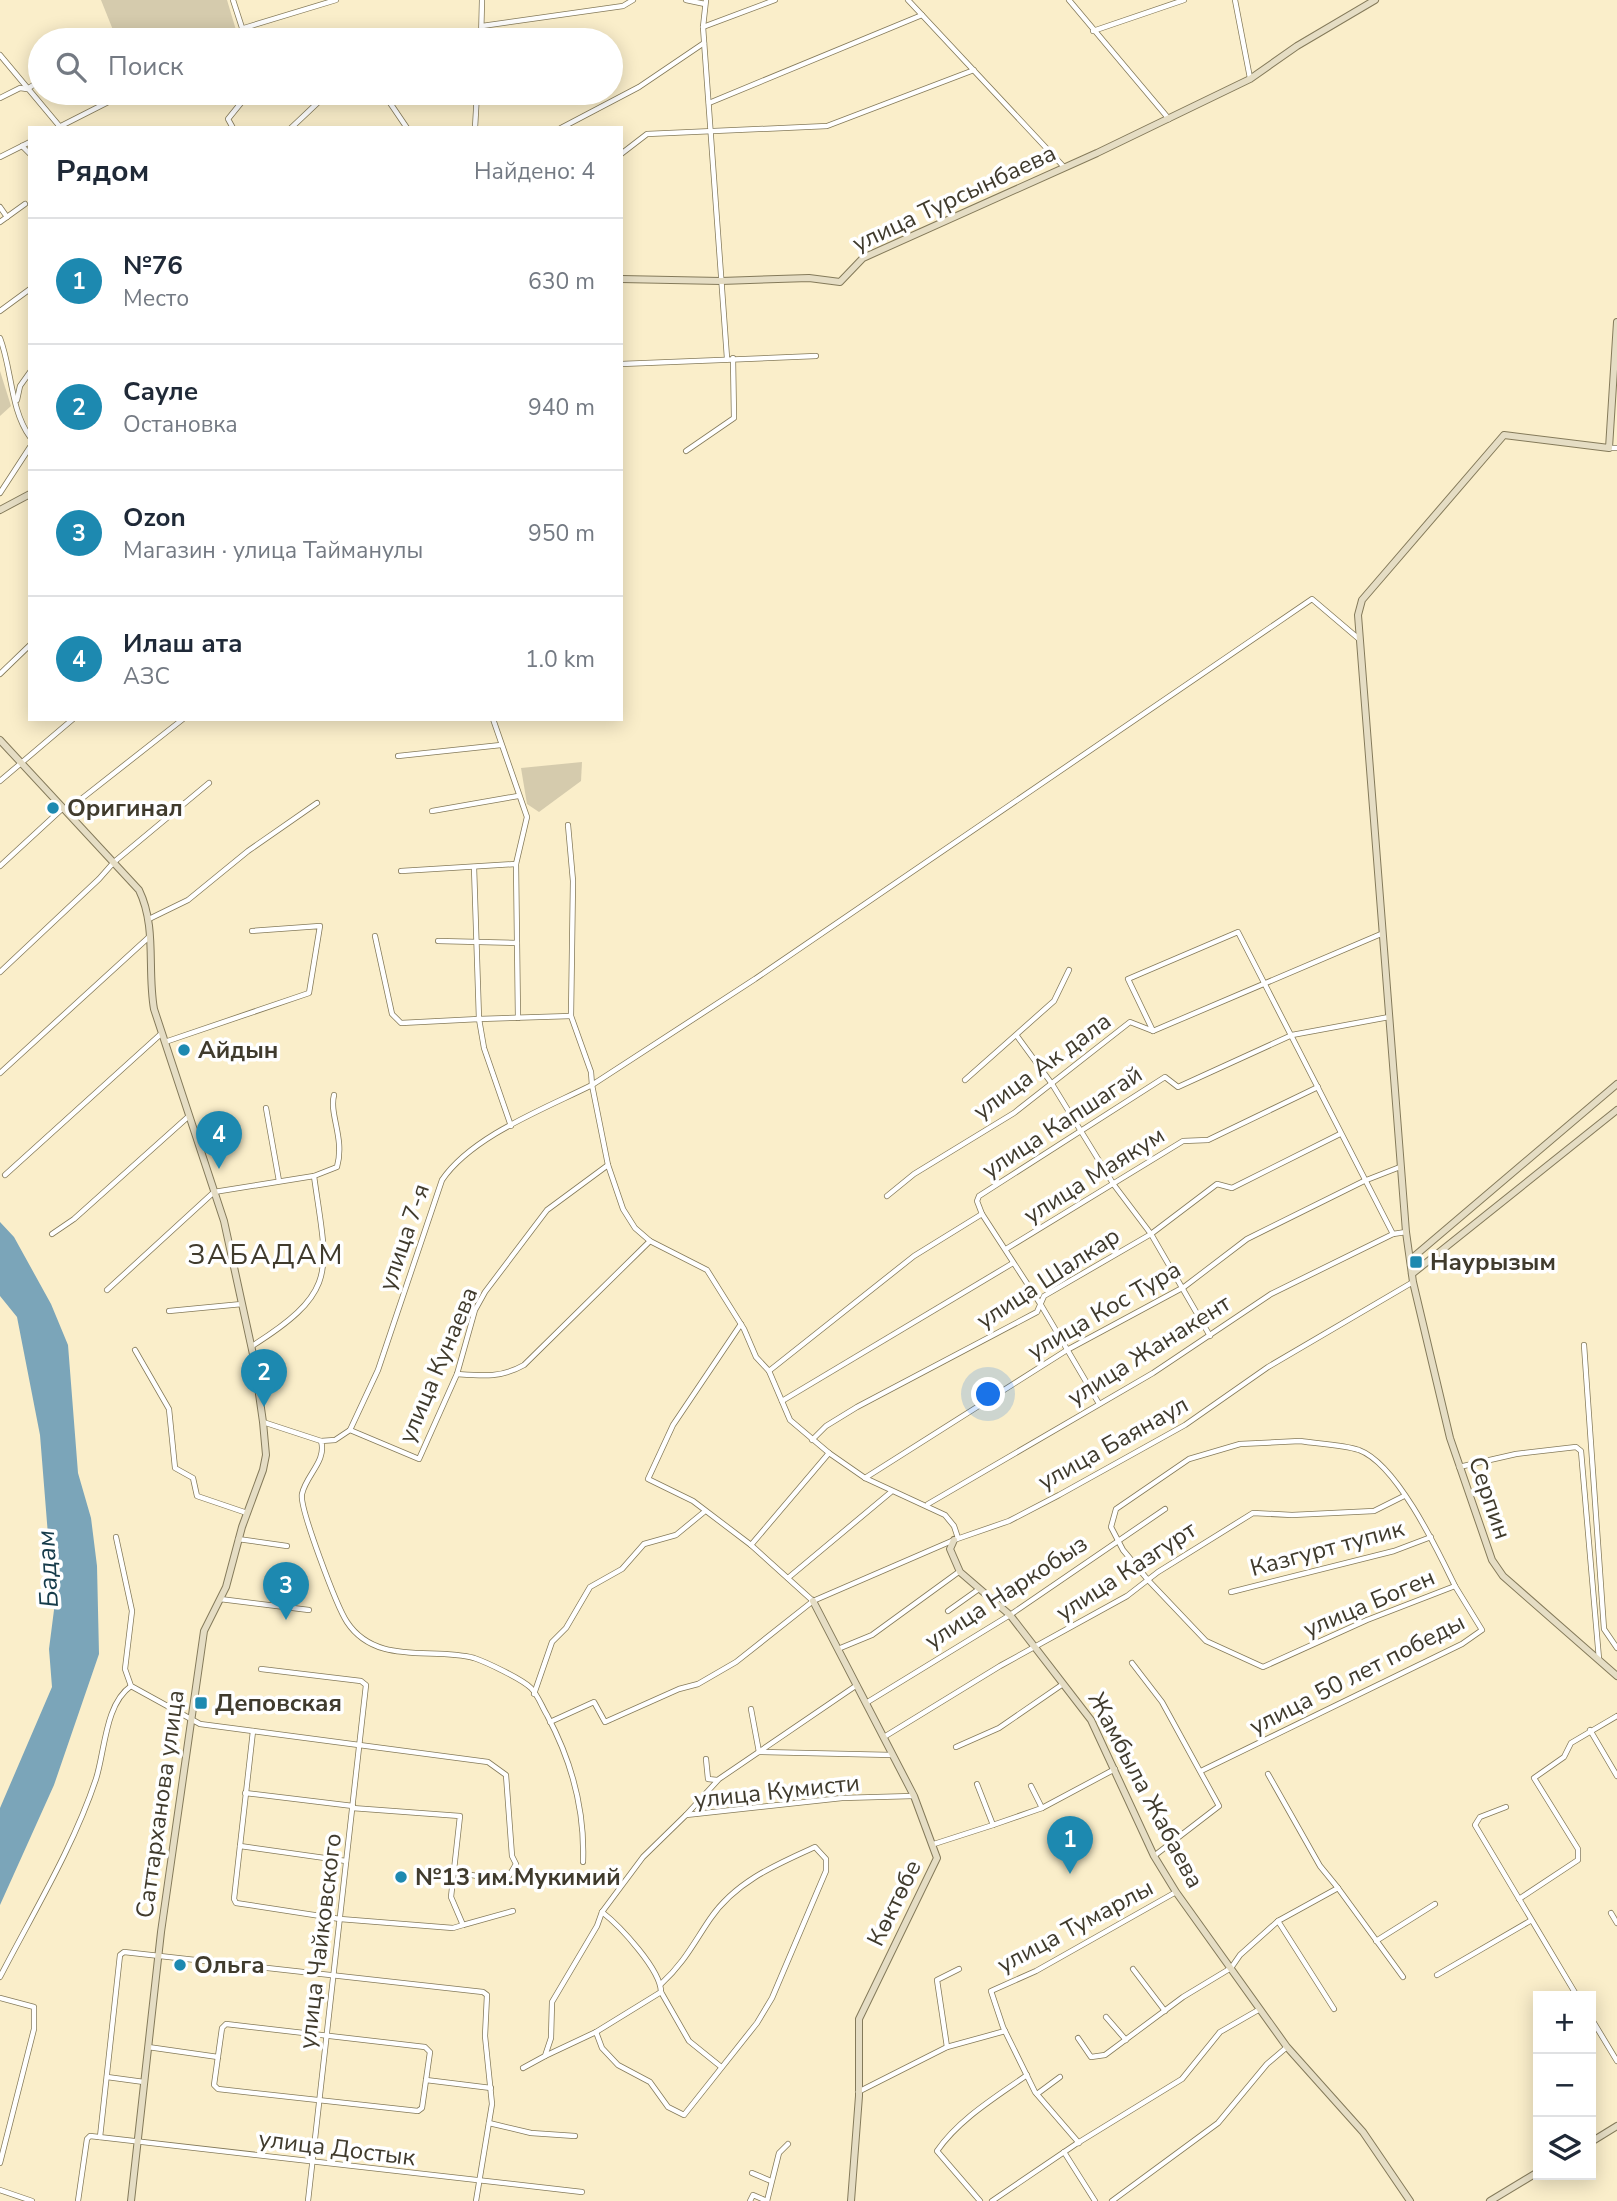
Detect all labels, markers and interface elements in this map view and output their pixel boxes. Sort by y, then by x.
search box [28,28,623,105]
icon: search [52,48,90,86]
text: Поиск [108,49,184,84]
street label: улица Турсынбаева [847,137,1061,259]
text: Рядом [56,151,149,192]
text: Найдено: 4 [474,156,595,187]
text: №76 [123,248,183,283]
text: 1 [72,266,86,297]
text: 630 m [528,266,595,297]
text: Место [123,283,189,314]
text: Сауле [123,374,198,409]
text: 2 [72,392,86,423]
text: 940 m [528,392,595,423]
text: Остановка [123,409,238,440]
text: Ozon [123,500,186,535]
text: 3 [72,518,86,549]
text: 950 m [528,518,595,549]
text: Магазин · улица Тайманулы [123,535,423,566]
text: Илаш ата [123,626,243,661]
text: 4 [72,644,86,675]
text: 1.0 km [525,644,595,675]
text: АЗС [123,661,170,692]
place label: Оригинал [67,792,183,824]
marker: Оригинал [45,800,61,816]
street label: улица Ак дала [967,1005,1117,1127]
place label: Айдын [198,1034,278,1066]
marker: Айдын [176,1042,192,1058]
street label: улица Капшагай [976,1058,1148,1186]
pin: 4 [196,1111,242,1169]
street label: улица Маякум [1017,1119,1171,1231]
street label: улица 7-я [371,1179,437,1295]
street label: улица Шалкар [970,1220,1126,1336]
district label: ЗАБАДАМ [187,1236,345,1274]
place label: Наурызым [1430,1246,1556,1278]
street label: улица Кос Тура [1022,1253,1186,1367]
marker: Наурызым [1408,1254,1424,1270]
street label: улица Кунаева [391,1282,485,1448]
street label: улица Жанакент [1061,1287,1237,1413]
pin: 2 [241,1349,287,1407]
your location [971,1377,1005,1411]
street label: улица Баянаул [1032,1388,1194,1498]
street label: Серпин [1461,1452,1519,1544]
street label: Казгурт тупик [1246,1512,1408,1584]
street label: улица Казгурт [1050,1513,1203,1628]
street label: улица Наркобыз [919,1527,1093,1657]
water label: Бадам [28,1529,67,1609]
street label: улица Боген [1298,1561,1440,1645]
pin: 3 [263,1562,309,1620]
street label: улица 50 лет победы [1244,1606,1470,1742]
street label: Жамбыла Жабаева [1081,1686,1211,1894]
place label: Деповская [215,1687,342,1719]
street label: Саттарханова улица [128,1688,192,1920]
marker: Деповская [193,1695,209,1711]
street label: улица Кумисти [693,1766,861,1816]
pin: 1 [1047,1816,1093,1874]
street label: улица Чайковского [291,1831,349,2051]
street label: Көктөбе [859,1855,929,1951]
place label: №13 им.Мукимий [415,1861,621,1893]
marker: №13 им.Мукимий [393,1869,409,1885]
street label: улица Тумарлы [991,1871,1159,1981]
place label: Ольга [194,1949,265,1981]
marker: Ольга [172,1957,188,1973]
map controls [1533,1991,1596,2180]
button: + [1533,1991,1596,2054]
button: − [1533,2054,1596,2117]
button: layers [1533,2117,1596,2180]
street label: улица Достык [257,2123,417,2174]

